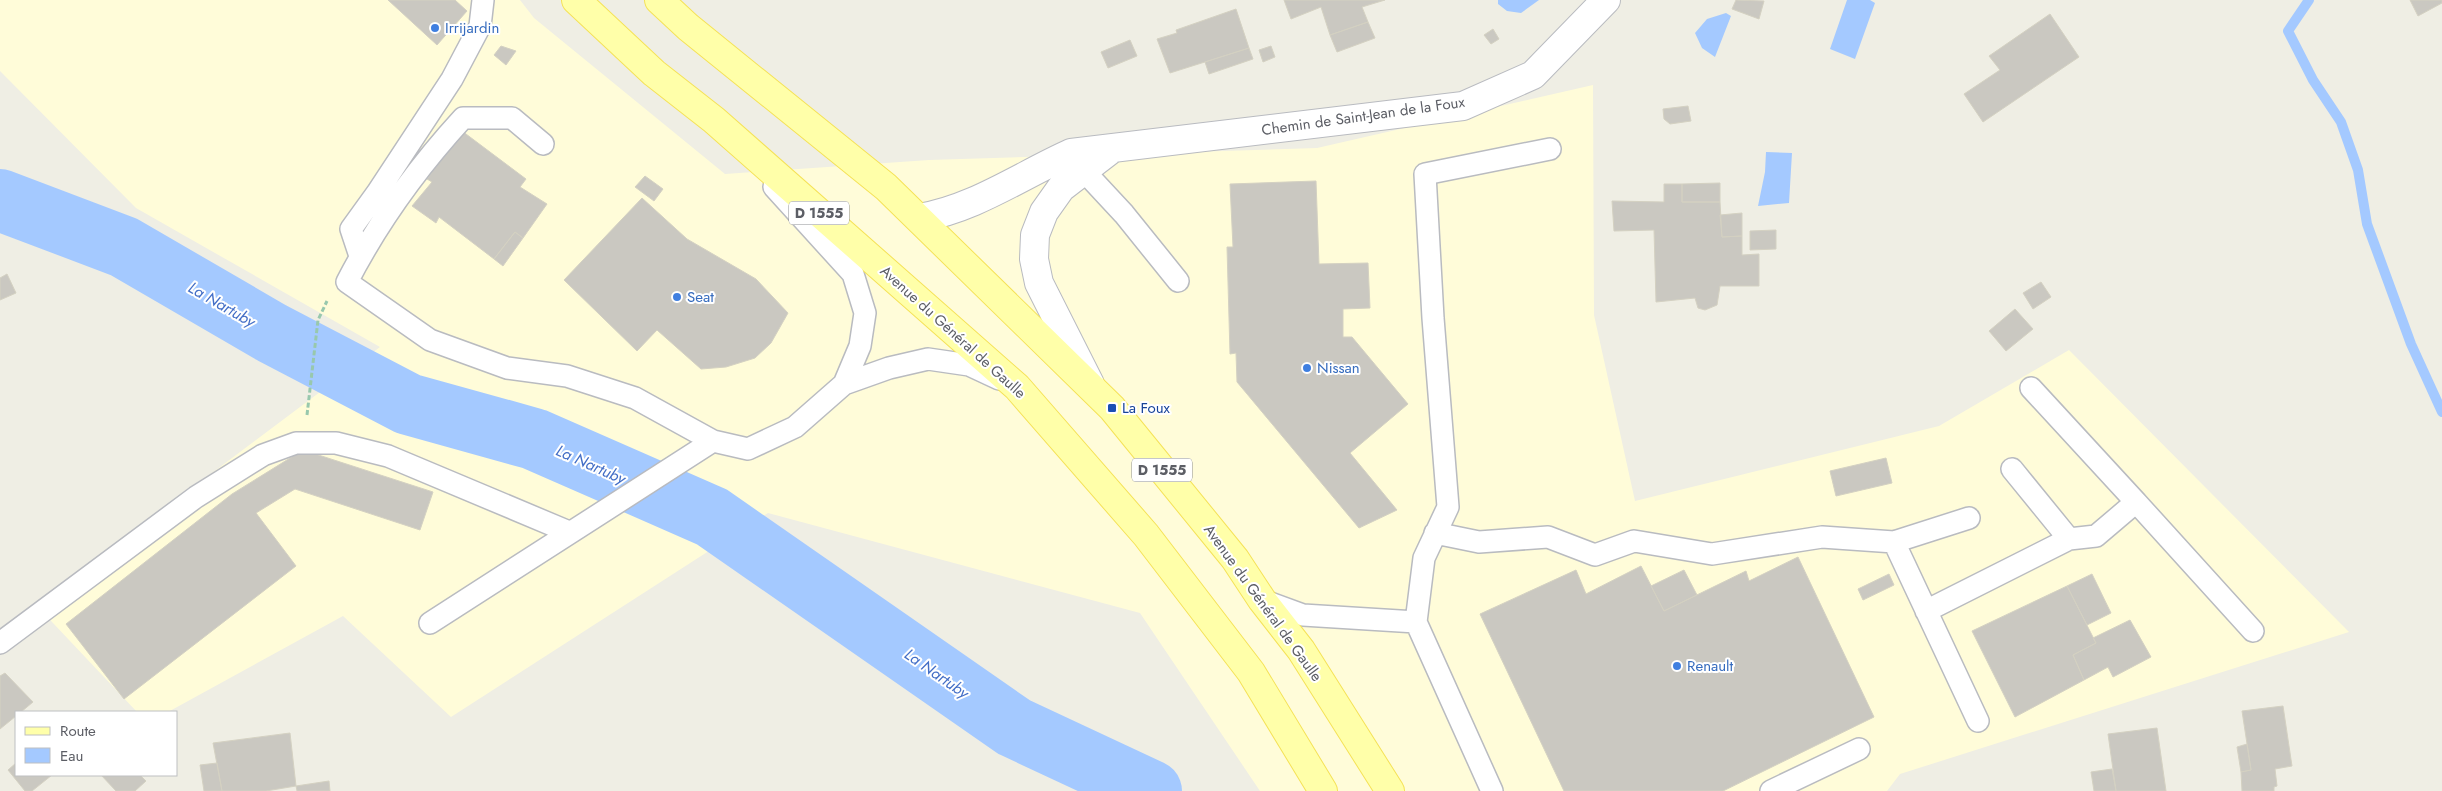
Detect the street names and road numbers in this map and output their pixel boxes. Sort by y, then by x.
street label: Chemin de Saint-Jean de la Foux [1260,91,1467,141]
road number: D 1555 [789,202,849,224]
street label: Avenue du Général de Gaulle [875,260,1031,404]
road number: D 1555 [1132,458,1192,482]
street label: Avenue du Général de Gaulle [1198,520,1328,686]

